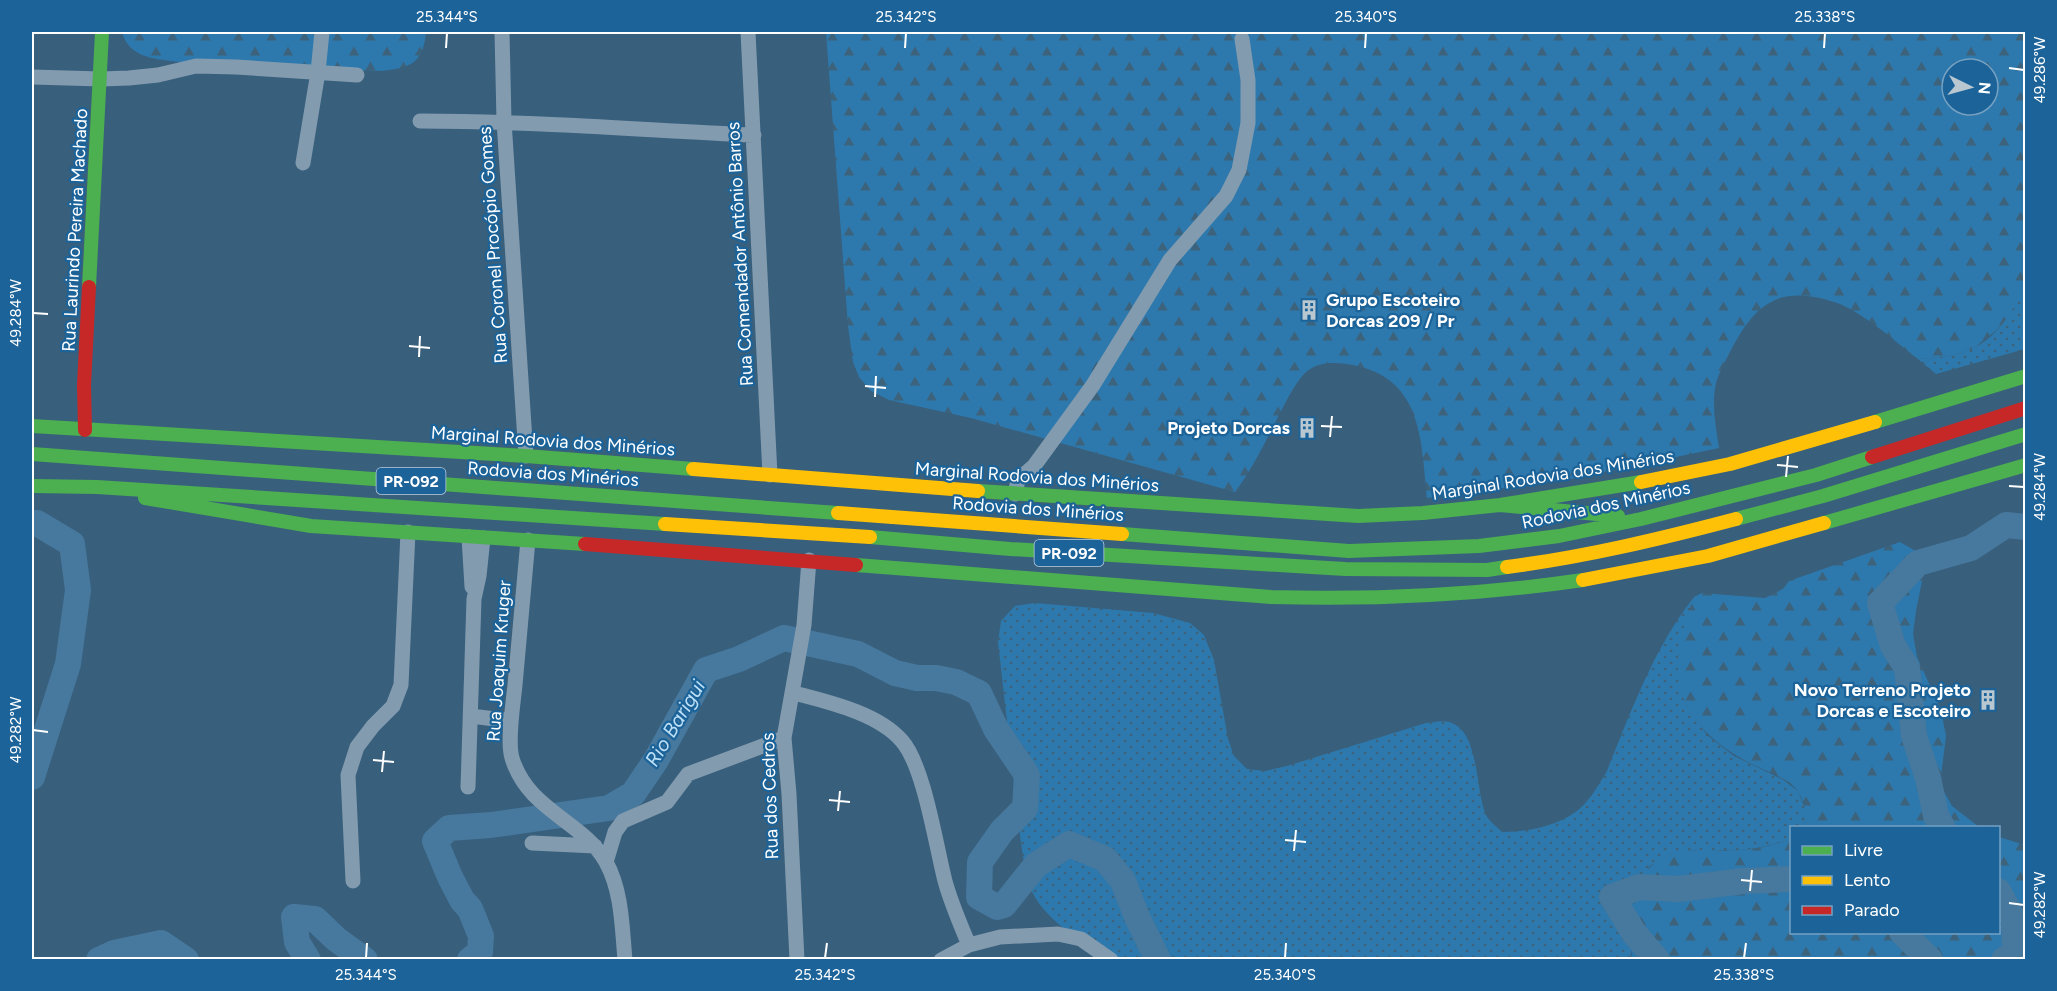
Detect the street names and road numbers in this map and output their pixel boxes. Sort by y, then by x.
street label: Rua Laurindo Pereira Machado [58,108,92,352]
street label: Rua Comendador Antônio Barros [722,121,758,387]
street label: Rua Coronel Procópio Gomes [474,126,512,364]
street label: Marginal Rodovia dos Minérios [430,421,676,461]
street label: Marginal Rodovia dos Minérios [1430,445,1676,505]
street label: Rodovia dos Minérios [467,457,639,491]
street label: Marginal Rodovia dos Minérios [914,457,1160,497]
road number: PR-092 [376,468,446,494]
street label: Rodovia dos Minérios [1520,477,1692,533]
street label: Rodovia dos Minérios [952,492,1124,526]
road number: PR-092 [1034,540,1104,566]
street label: Rua Joaquim Kruger [482,580,516,742]
street label: Rua dos Cedros [757,732,783,860]

